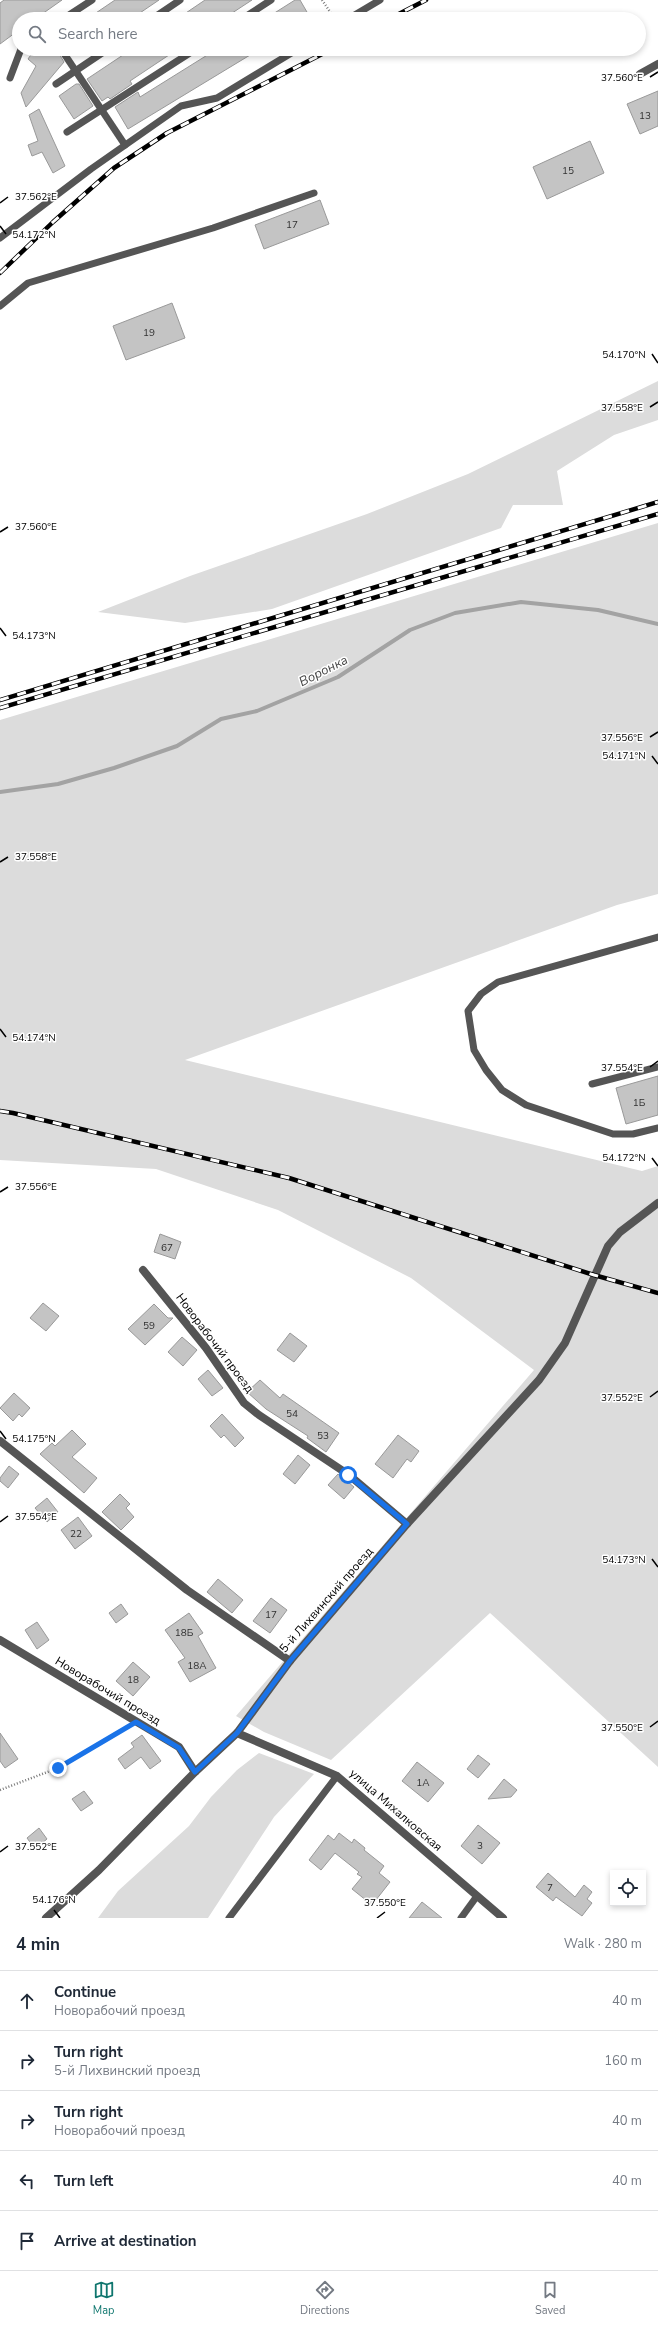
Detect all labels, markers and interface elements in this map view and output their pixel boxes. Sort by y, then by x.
search box [12,12,646,56]
icon: search [26,23,48,45]
text: Search here [58,24,138,44]
text: 37.560°E [601,71,643,85]
house number: 13 [639,109,651,123]
house number: 15 [562,164,574,178]
text: 37.562°E [15,190,57,204]
house number: 17 [286,218,298,232]
text: 54.172°N [12,228,56,242]
house number: 19 [143,326,155,340]
text: 54.170°N [602,348,646,362]
text: 37.558°E [601,401,643,415]
text: 37.560°E [15,520,57,534]
text: 54.173°N [12,629,56,643]
water label: Воронка [296,651,351,691]
text: 37.556°E [601,731,643,745]
text: 54.171°N [602,749,646,763]
text: 37.558°E [15,850,57,864]
text: 54.174°N [12,1031,56,1045]
text: 37.554°E [601,1061,643,1075]
house number: 1Б [633,1096,646,1110]
text: 54.172°N [602,1151,646,1165]
text: 37.556°E [15,1180,57,1194]
house number: 67 [161,1241,173,1255]
street label: Новорабочий проезд [172,1290,258,1396]
house number: 59 [143,1319,155,1333]
text: 37.552°E [601,1391,643,1405]
house number: 54 [286,1407,298,1421]
house number: 53 [317,1429,329,1443]
text: 54.175°N [12,1432,56,1446]
route start [339,1466,357,1484]
text: 37.554°E [15,1510,57,1524]
house number: 22 [70,1527,82,1541]
street label: 5-й Лихвинский проезд [276,1544,376,1656]
text: 54.173°N [602,1553,646,1567]
house number: 17 [265,1608,277,1622]
house number: 18Б [175,1626,194,1640]
street label: Новорабочий проезд [52,1653,164,1729]
house number: 18А [187,1659,207,1673]
house number: 18 [127,1673,139,1687]
text: 37.550°E [601,1721,643,1735]
route end [49,1759,67,1777]
street label: улица Михалковская [346,1765,446,1855]
house number: 1А [416,1776,430,1790]
house number: 3 [477,1839,483,1853]
text: 37.552°E [15,1840,57,1854]
map controls [610,1870,646,1906]
button: locate [610,1870,646,1906]
house number: 7 [547,1881,553,1895]
text: 54.176°N [32,1893,76,1907]
text: 37.550°E [364,1896,406,1910]
text: 4 min [16,1933,60,1956]
text: Walk · 280 m [564,1935,642,1953]
text: Continue [54,1982,116,2002]
icon: ahead [16,1990,38,2012]
text: 40 m [612,1992,642,2010]
text: Новорабочий проезд [54,2002,185,2020]
text: Turn right [54,2042,123,2062]
icon: right [16,2050,38,2072]
text: 160 m [604,2052,642,2070]
text: 5-й Лихвинский проезд [54,2062,200,2080]
text: Turn right [54,2102,123,2122]
icon: right [16,2110,38,2132]
text: 40 m [612,2112,642,2130]
text: Новорабочий проезд [54,2122,185,2140]
icon: left [16,2170,38,2192]
text: Turn left [54,2171,113,2191]
text: 40 m [612,2172,642,2190]
icon: arrive [16,2230,38,2252]
text: Arrive at destination [54,2231,197,2251]
tab: Map [93,2279,115,2318]
tab: Directions [300,2279,350,2318]
tab: Saved [535,2279,565,2318]

